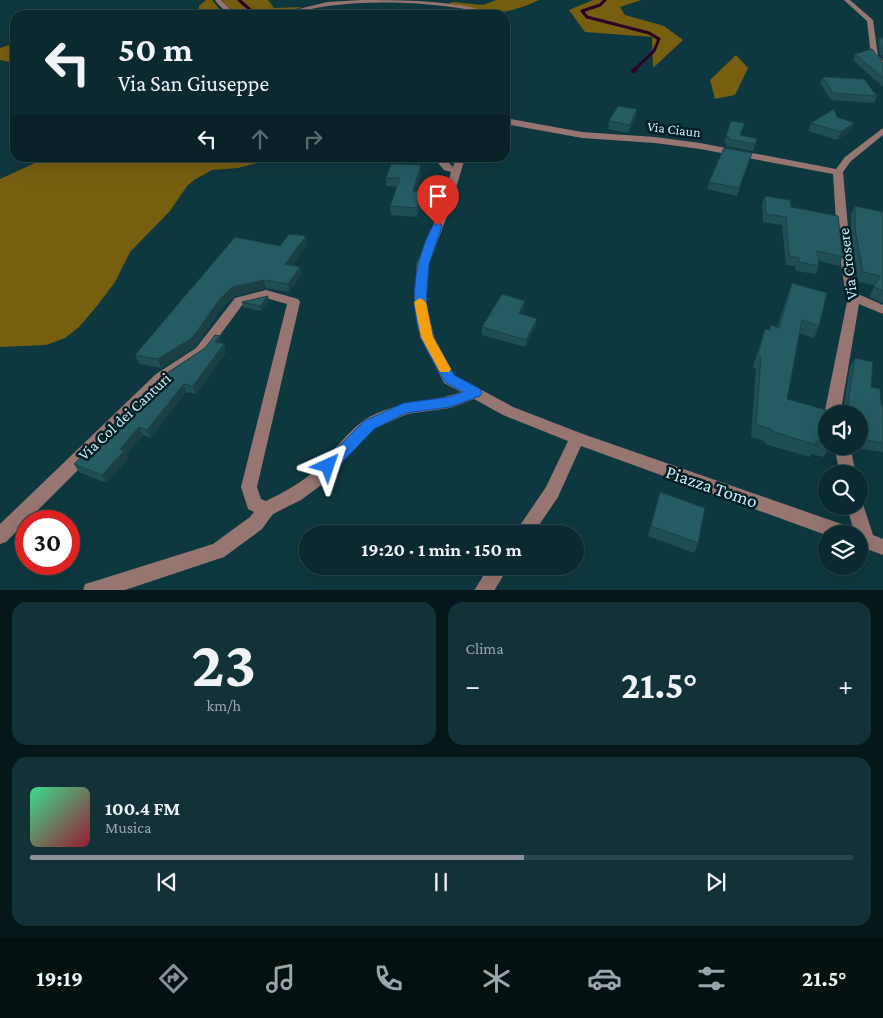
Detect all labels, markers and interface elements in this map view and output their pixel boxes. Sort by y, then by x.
icon: left [35,30,100,95]
text: 50 m [118,30,193,69]
text: Via San Giuseppe [118,71,269,96]
street label: Via Ciaun [646,118,702,140]
icon: left [193,125,221,153]
icon: ahead [246,125,274,153]
icon: right [299,125,327,153]
pin [417,175,459,226]
icon: arrive [424,182,452,210]
street label: Via Crosere [835,227,860,301]
street label: Via Col dei Canturi [75,369,174,463]
map controls [818,405,868,575]
button: sound [818,405,868,455]
position arrow [301,439,353,491]
street label: Piazza Tomo [663,461,760,512]
button: search [818,465,868,515]
speed limit sign: 30 [15,510,80,575]
button: layers [818,525,868,575]
text: 19:20 · 1 min · 150 m [361,539,522,560]
text: 23 [191,628,256,700]
text: Clima [466,640,504,657]
text: 21.5° [621,664,698,706]
text: − [466,670,480,701]
text: + [838,670,853,701]
text: km/h [207,697,241,714]
text: 100.4 FM [105,798,180,819]
text: Musica [105,819,151,836]
icon: previous [153,868,181,896]
icon: pause [427,868,455,896]
icon: next [702,868,730,896]
icon: directions [156,961,191,996]
icon: music [263,961,298,996]
icon: phone [371,961,406,996]
icon: climate [479,961,514,996]
icon: car [587,961,622,996]
icon: filters [694,961,729,996]
text: 19:19 [36,966,83,991]
text: 21.5° [802,966,847,991]

